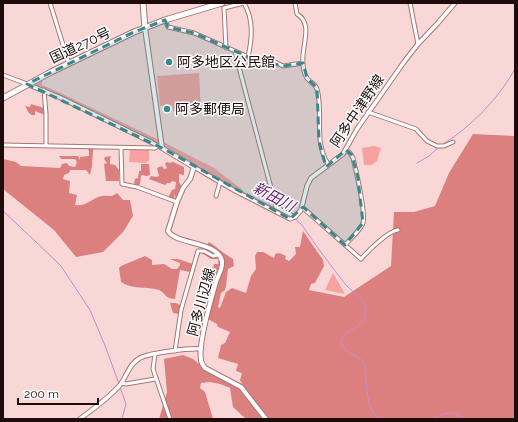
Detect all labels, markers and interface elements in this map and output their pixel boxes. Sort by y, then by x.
street label: 国道270号 [47,24,113,66]
place label: 阿多地区公民館 [177,54,275,70]
marker: 阿多地区公民館 [164,57,174,67]
street label: 阿多中津野線 [327,72,387,150]
place label: 阿多郵便局 [175,101,245,117]
marker: 阿多郵便局 [162,104,172,114]
water label: 新田川 [250,178,300,216]
street label: 阿多川辺線 [184,266,218,338]
scale bar [18,380,98,406]
text: 200 m [24,387,59,401]

